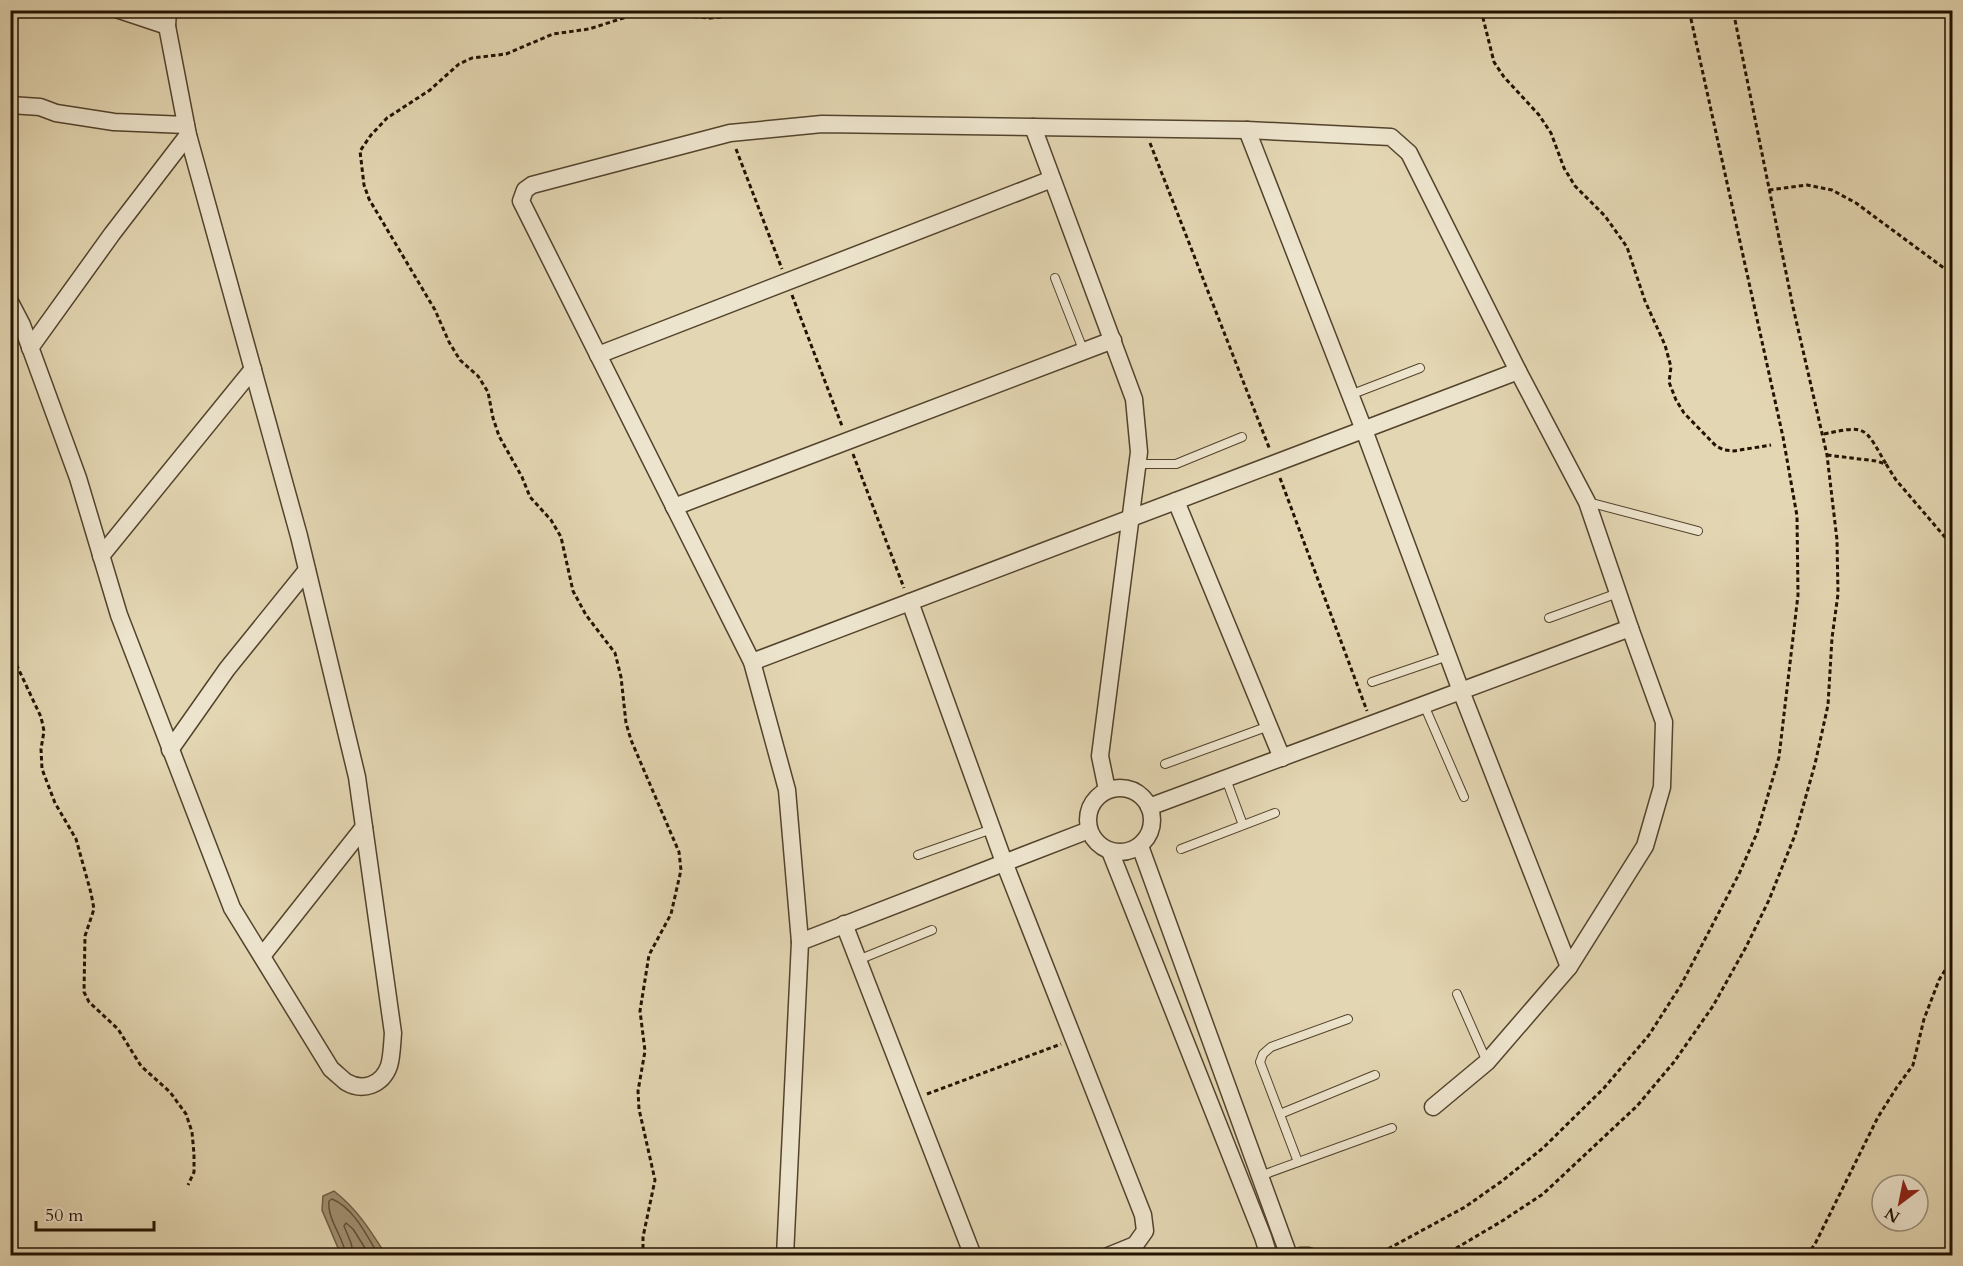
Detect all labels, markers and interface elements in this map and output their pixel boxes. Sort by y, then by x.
north arrow [1870,1173,1930,1233]
scale bar [36,1194,154,1232]
text: N [1881,1202,1904,1228]
text: 50 m [45,1203,84,1228]

